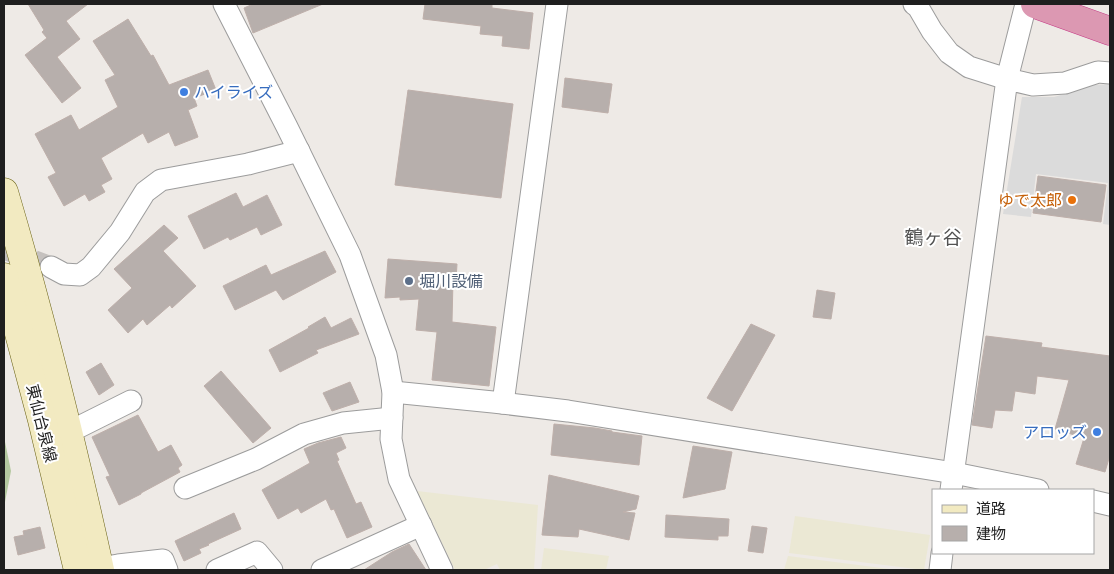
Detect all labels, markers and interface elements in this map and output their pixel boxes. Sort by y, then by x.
place label: ハイライズ [194,81,273,103]
marker: ハイライズ [178,86,190,98]
place label: ゆで太郎 [998,189,1062,211]
marker: ゆで太郎 [1066,194,1078,206]
district label: 鶴ヶ谷 [904,224,962,250]
place label: 堀川設備 [419,270,483,292]
marker: 堀川設備 [403,275,415,287]
street label: 東仙台泉線 [22,382,62,464]
place label: アロッズ [1023,421,1087,443]
marker: アロッズ [1091,426,1103,438]
legend [932,489,1094,554]
text: 道路 [976,498,1006,519]
text: 建物 [976,523,1006,544]

